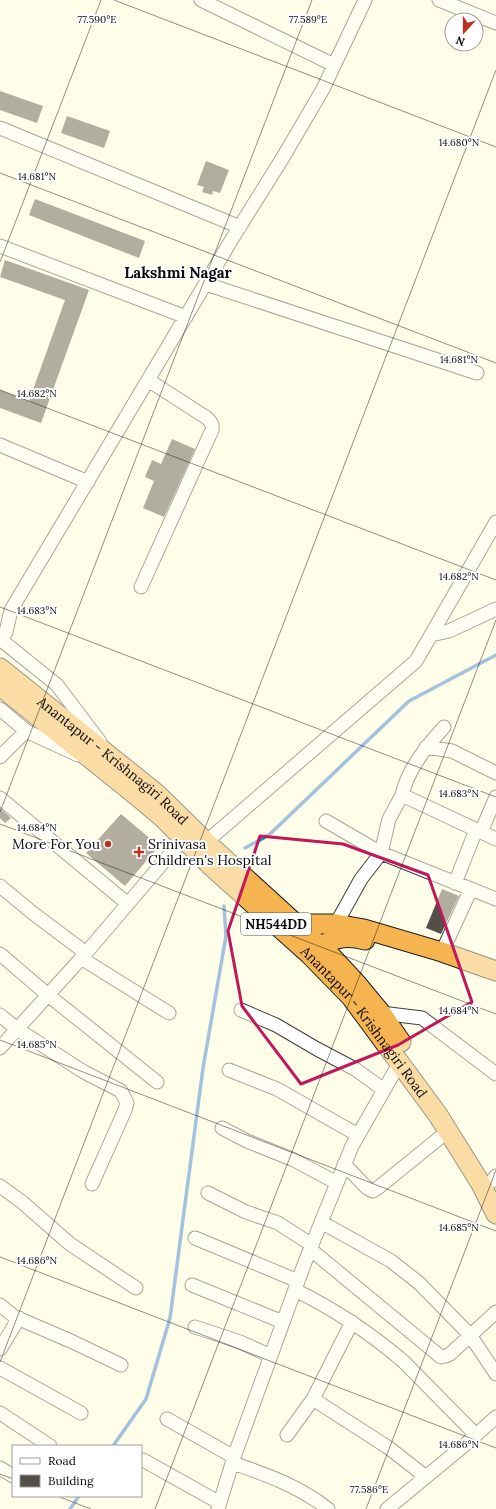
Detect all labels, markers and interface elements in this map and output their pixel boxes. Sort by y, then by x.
north arrow [444,12,484,52]
text: 77.590°E [78,13,116,26]
text: 77.589°E [289,13,327,26]
text: N [453,33,467,49]
text: 14.680°N [439,136,480,149]
text: 14.681°N [18,170,56,183]
district label: Lakshmi Nagar [124,263,233,282]
text: 14.681°N [440,353,478,366]
text: 14.682°N [17,387,57,400]
text: 14.682°N [439,570,479,583]
text: 14.683°N [17,604,57,617]
street label: Anantapur - Krishnagiri Road [33,692,192,829]
text: 14.683°N [439,787,479,800]
text: 14.684°N [17,821,57,834]
place label: More For You [12,835,100,853]
place label: Srinivasa Children's Hospital [148,835,272,869]
marker: More For You [103,839,113,849]
marker: Srinivasa Children's Hospital [133,846,145,858]
road number: NH544DD [241,913,311,935]
street label: Anantapur - Krishnagiri Road [296,941,431,1101]
text: 14.684°N [439,1004,479,1017]
text: 14.685°N [17,1038,57,1051]
text: 14.685°N [439,1221,479,1234]
text: 14.686°N [17,1254,58,1267]
text: 14.686°N [439,1438,480,1451]
legend [12,1445,142,1497]
text: Road [48,1453,76,1468]
text: Building [48,1473,94,1488]
text: 77.586°E [350,1483,388,1496]

